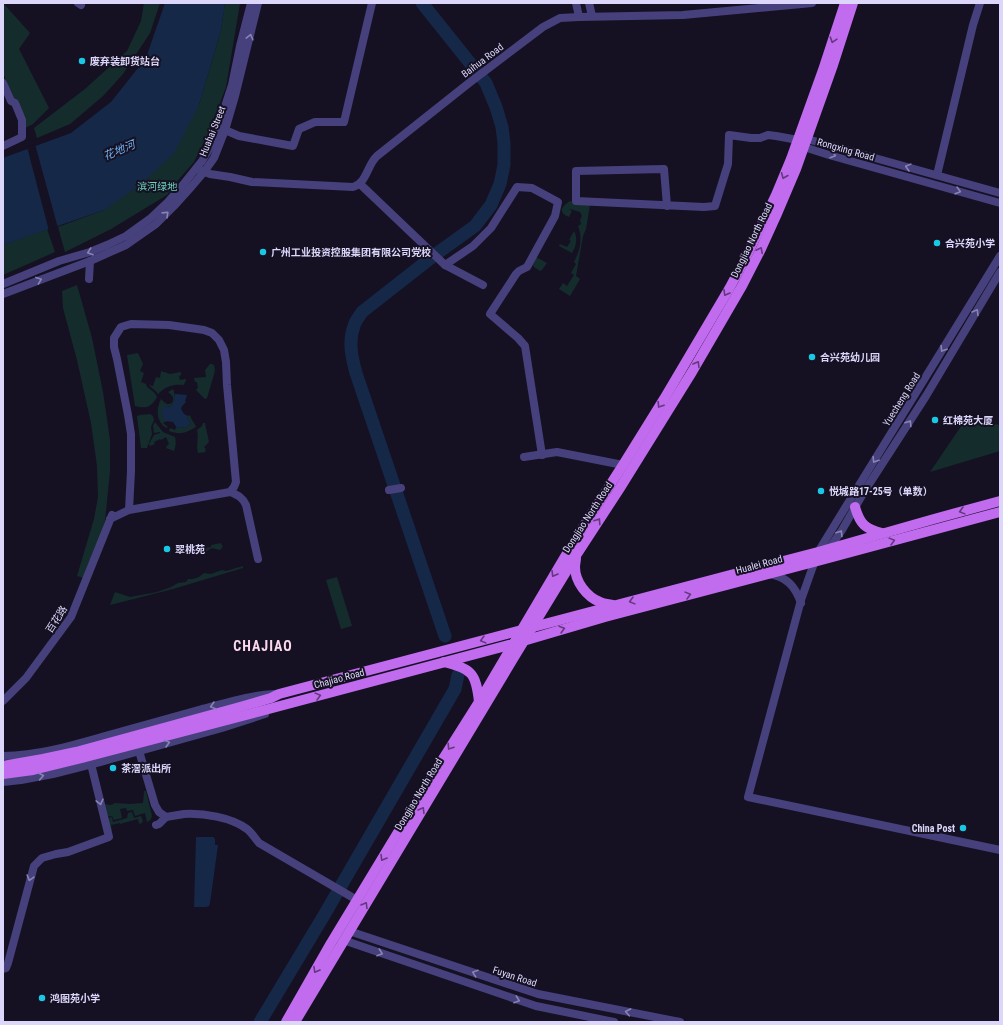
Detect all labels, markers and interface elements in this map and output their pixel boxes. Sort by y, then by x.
one-way arrow [245,34,253,40]
one-way arrow [829,36,838,43]
street label: Baihua Road [459,41,505,80]
place label: 废弃装卸货站台 [90,55,160,67]
marker: 废弃装卸货站台 [77,56,87,66]
street label: Huahai Street [197,104,228,158]
street label: Rongxing Road [816,136,876,163]
water label: 花地河 [101,137,139,163]
one-way arrow [829,150,836,159]
one-way arrow [905,164,912,172]
one-way arrow [780,173,788,180]
park label: 滨河绿地 [137,181,178,192]
one-way arrow [954,186,961,195]
street label: Dongjiao North Road [729,201,774,279]
one-way arrow [161,211,169,219]
marker: 合兴苑小学 [932,238,942,248]
place label: 合兴苑小学 [945,238,995,249]
place label: 广州工业投资控股集团有限公司党校 [271,246,431,258]
one-way arrow [87,247,94,256]
marker: 广州工业投资控股集团有限公司党校 [258,247,268,257]
one-way arrow [755,247,763,255]
one-way arrow [36,276,43,284]
one-way arrow [724,289,731,296]
one-way arrow [971,309,979,316]
one-way arrow [941,345,948,352]
place label: 合兴苑幼儿园 [820,351,880,363]
marker: 合兴苑幼儿园 [807,352,817,362]
one-way arrow [692,361,699,368]
street label: Yuecheng Road [881,371,922,428]
one-way arrow [658,401,665,408]
place label: 红棉苑大厦 [943,414,993,426]
marker: 红棉苑大厦 [930,415,940,425]
one-way arrow [904,420,911,427]
one-way arrow [873,455,880,462]
street label: Dongjiao North Road [561,480,614,555]
place label: 悦城路17-25号（单数） [829,485,933,497]
marker: 悦城路17-25号（单数） [816,486,826,496]
one-way arrow [959,506,966,515]
one-way arrow [593,518,600,525]
one-way arrow [835,530,842,537]
one-way arrow [889,537,896,546]
marker: 翠桃苑 [162,544,172,554]
place label: 翠桃苑 [175,544,205,555]
street label: Hualei Road [735,553,784,576]
one-way arrow [551,570,558,577]
one-way arrow [684,591,691,600]
one-way arrow [629,596,636,605]
street label: 百花路 [44,604,69,635]
one-way arrow [559,625,566,634]
one-way arrow [480,635,487,644]
district label: CHAJIAO [233,638,293,654]
street label: Chajiao Road [313,666,366,691]
one-way arrow [314,692,321,701]
one-way arrow [210,702,217,710]
one-way arrow [163,739,170,748]
one-way arrow [447,743,455,750]
street label: Dongjiao North Road [393,756,444,832]
marker: 茶滘派出所 [108,763,118,773]
place label: 茶滘派出所 [121,763,171,774]
one-way arrow [38,773,45,781]
one-way arrow [95,798,104,805]
one-way arrow [418,807,425,814]
place label: China Post [912,823,955,834]
marker: China Post [958,823,968,833]
one-way arrow [380,854,387,861]
one-way arrow [26,874,35,881]
one-way arrow [361,902,368,909]
one-way arrow [377,948,384,957]
street label: Fuyan Road [491,964,538,989]
one-way arrow [313,966,321,973]
one-way arrow [472,969,479,978]
marker: 鸿图苑小学 [37,993,47,1003]
place label: 鸿图苑小学 [50,993,100,1004]
one-way arrow [513,995,520,1003]
one-way arrow [625,1008,631,1016]

